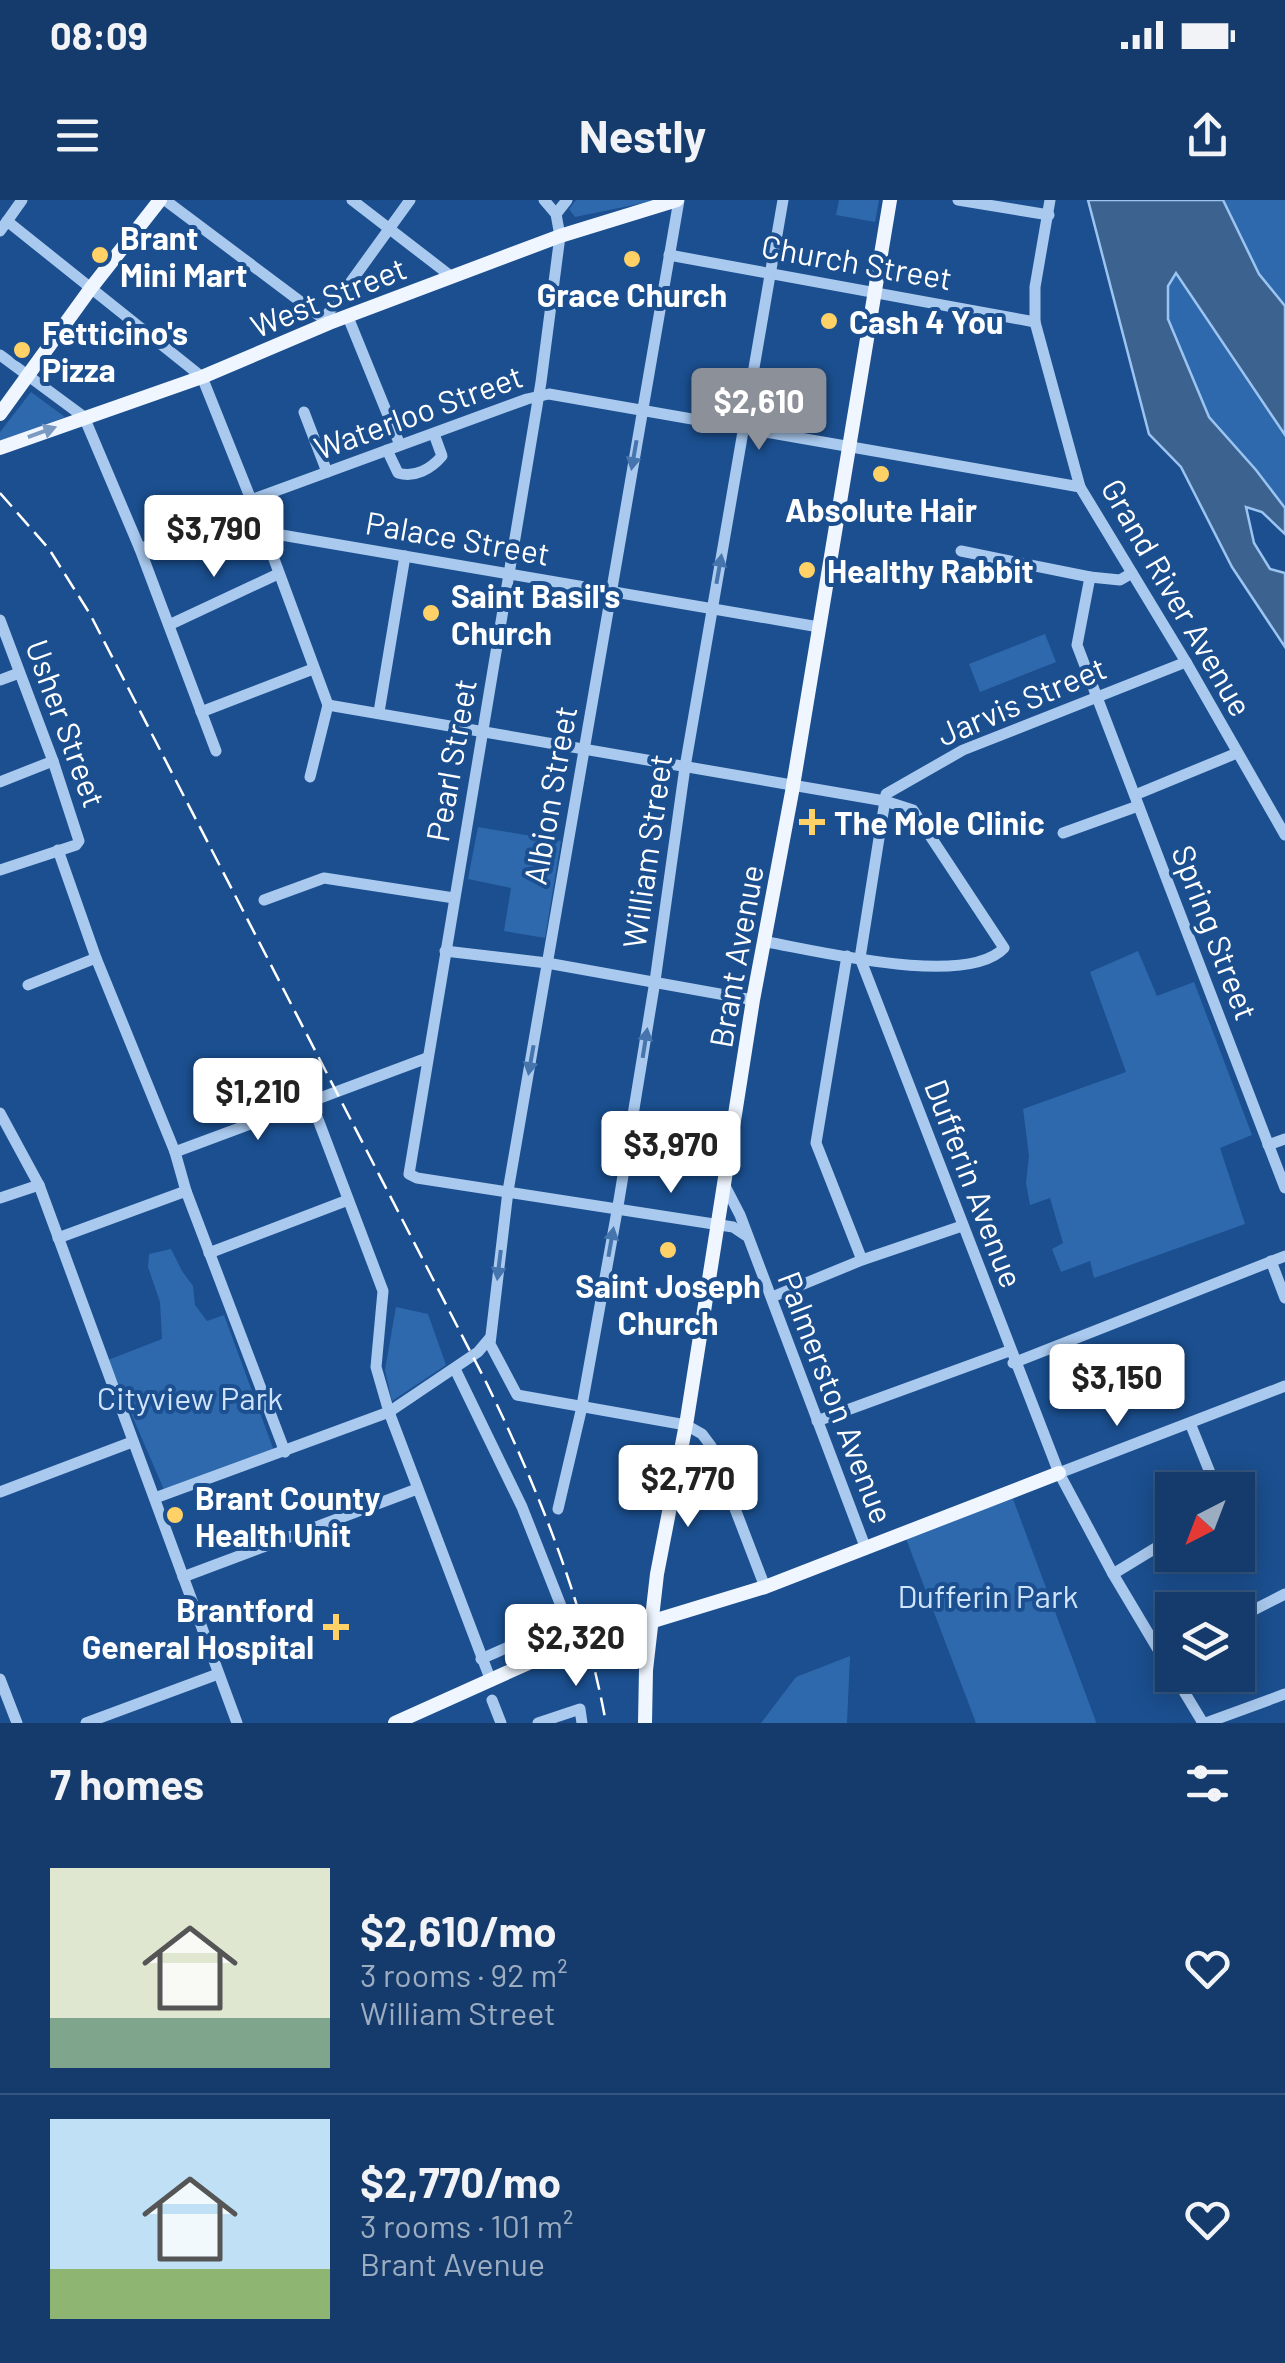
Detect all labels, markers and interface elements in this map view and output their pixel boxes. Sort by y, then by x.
text: 08:09 [50,12,148,58]
icon: menu [50,108,105,163]
text: Nestly [579,108,706,162]
icon: share [1180,108,1235,163]
place label: Brant Mini Mart [120,218,248,293]
street label: Church Street [759,226,955,296]
marker: Brant Mini Mart [89,244,111,266]
street label: West Street [245,248,411,344]
marker: Grace Church [621,248,643,270]
place label: Grace Church [537,275,727,313]
place label: Cash 4 You [849,302,1003,340]
marker: Cash 4 You [818,310,840,332]
place label: Fetticino's Pizza [42,313,188,388]
marker: Fetticino's Pizza [11,339,33,361]
street label: Waterloo Street [309,356,527,466]
pin: $2,610 [678,368,840,453]
text: $2,610 [713,381,805,419]
one-way arrow [28,424,58,439]
one-way arrow [626,439,641,471]
marker: Absolute Hair [870,463,892,485]
street label: Grand River Avenue [1095,472,1261,722]
place label: Absolute Hair [785,490,977,528]
pin: $3,790 [133,495,295,580]
street label: Palace Street [363,502,553,572]
text: $3,790 [166,508,262,546]
place label: Healthy Rabbit [827,551,1034,589]
one-way arrow [712,552,727,584]
marker: Healthy Rabbit [796,559,818,581]
place label: Saint Basil's Church [451,576,620,651]
marker: Saint Basil's Church [420,602,442,624]
street label: Usher Street [19,634,115,812]
street label: Jarvis Street [931,647,1111,753]
street label: Pearl Street [417,676,483,844]
street label: Albion Street [515,703,583,887]
street label: William Street [614,751,678,951]
place label: The Mole Clinic [834,803,1045,841]
marker: The Mole Clinic [799,809,825,835]
street label: Spring Street [1165,839,1267,1025]
street label: Brant Avenue [700,862,770,1050]
one-way arrow [638,1027,653,1058]
one-way arrow [523,1044,538,1076]
pin: $1,210 [177,1058,339,1143]
text: $1,210 [215,1071,301,1109]
street label: Dufferin Avenue [918,1074,1032,1292]
pin: $3,970 [590,1111,752,1196]
text: $3,970 [623,1124,719,1162]
one-way arrow [604,1226,619,1257]
marker: Saint Joseph Church [657,1239,679,1261]
one-way arrow [490,1250,506,1281]
place label: Saint Joseph Church [575,1266,761,1341]
street label: Palmerston Avenue [771,1266,903,1528]
pin: $3,150 [1036,1344,1198,1429]
text: $3,150 [1072,1357,1162,1395]
park label: Cityview Park [97,1378,283,1416]
pin: $2,770 [607,1445,769,1530]
text: $2,770 [641,1458,735,1496]
north arrow [1155,1472,1255,1572]
map controls [1155,1472,1255,1692]
place label: Brant County Health Unit [195,1478,380,1553]
marker: Brant County Health Unit [164,1504,186,1526]
park label: Dufferin Park [897,1576,1079,1614]
place label: Brantford General Hospital [82,1590,314,1665]
button: layers [1155,1592,1255,1692]
pin: $2,320 [495,1604,657,1689]
marker: Brantford General Hospital [323,1614,349,1640]
text: $2,320 [527,1617,625,1655]
icon: filters [1180,1756,1235,1811]
text: 7 homes [50,1758,204,1808]
text: $2,610/mo [360,1905,557,1955]
icon: home [130,1908,250,2028]
icon: heart [1180,1941,1235,1996]
text: 3 rooms · 92 m² [360,1955,568,1993]
text: William Street [360,1993,556,2031]
text: $2,770/mo [360,2156,561,2206]
icon: home [130,2159,250,2279]
icon: heart [1180,2192,1235,2247]
text: 3 rooms · 101 m² [360,2206,574,2244]
text: Brant Avenue [360,2244,545,2282]

